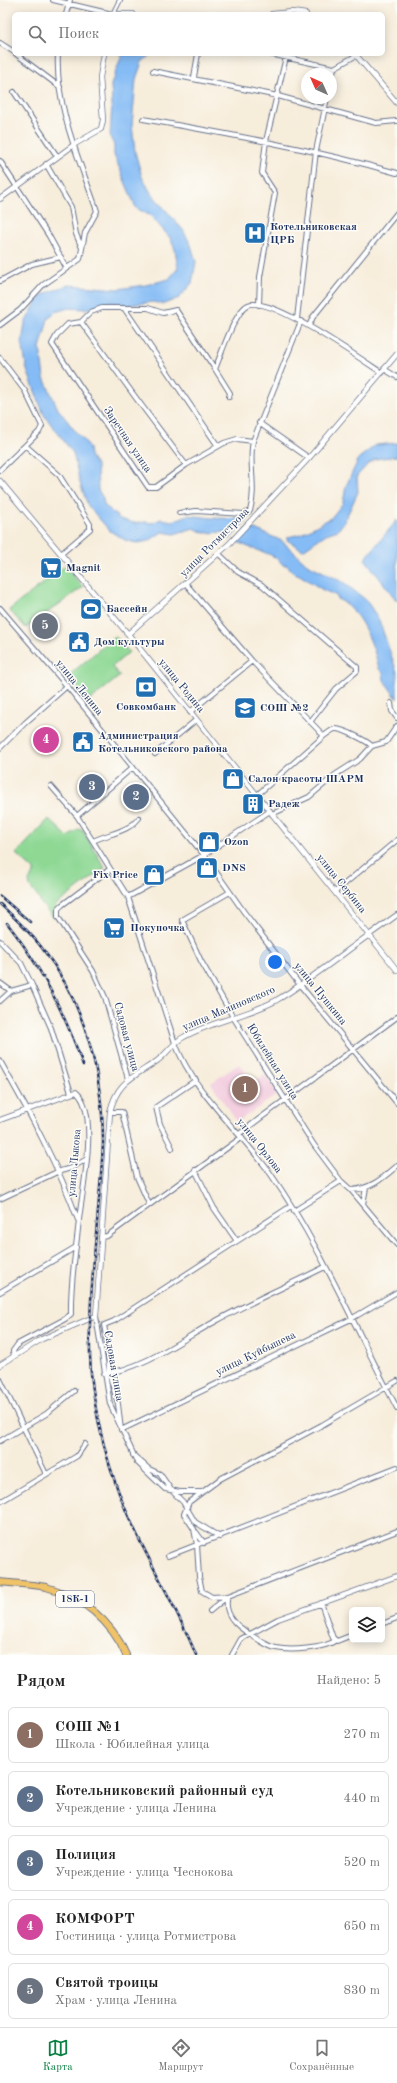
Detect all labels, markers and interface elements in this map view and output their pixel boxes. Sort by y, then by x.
search box [12,12,385,56]
icon: search [26,23,48,45]
text: Поиск [58,27,99,42]
north arrow [301,68,337,104]
hospital icon: Котельниковская ЦРБ [242,220,268,246]
place label: Котельниковская ЦРБ [270,222,357,246]
street label: Заречная улица [101,405,153,475]
street label: улица Ротмистрова [178,506,252,580]
supermarket icon: Magnit [38,555,64,581]
place label: Magnit [66,563,101,574]
sports icon: Бассейн [78,596,104,622]
place label: Бассейн [106,604,147,615]
pin: 5 [32,611,58,641]
public building icon: Дом культуры [66,629,92,655]
place label: Дом культуры [94,637,165,648]
street label: улица Родина [156,657,206,716]
street label: улица Ленина [53,658,105,718]
bank icon: Совкомбанк [133,674,159,700]
school or university icon: СОШ №2 [232,695,258,721]
place label: Совкомбанк [116,702,176,713]
place label: СОШ №2 [260,703,309,714]
pin: 4 [33,725,59,755]
public building icon: Администрация Котельниковского района [70,729,96,755]
place label: Администрация Котельниковского района [98,731,228,755]
shop icon: Салон красоты ШАРМ [220,766,246,792]
pin: 3 [79,772,105,802]
place label: Салон красоты ШАРМ [248,774,364,785]
pin: 2 [123,782,149,812]
building icon: Радеж [240,791,266,817]
place label: Радеж [268,799,300,810]
shop icon: Ozon [196,829,222,855]
place label: Ozon [224,837,249,848]
street label: улица Сербина [314,852,368,916]
shop icon: DNS [194,855,220,881]
shop icon: Fix Price [141,862,167,888]
place label: DNS [222,863,246,874]
place label: Fix Price [92,870,138,881]
supermarket icon: Покупочка [101,915,127,941]
place label: Покупочка [130,923,185,934]
your location [265,952,285,972]
street label: улица Пушкина [291,961,349,1028]
street label: улица Малиновского [181,984,277,1034]
street label: Садовая улица [111,1001,141,1073]
street label: Юбилейная улица [244,1022,300,1102]
pin: 1 [232,1074,258,1104]
street label: улица Орлова [234,1116,284,1176]
street label: улица Лыкова [67,1128,83,1197]
street label: Садовая улица [101,1330,125,1403]
street label: улица Куйбышева [214,1330,298,1378]
road number: 18К-1 [56,1591,94,1607]
map controls [349,1607,385,1643]
button: layers [349,1607,385,1643]
text: Рядом [16,1673,65,1690]
text: Найдено: 5 [317,1674,381,1687]
text: СОШ №1 [55,1720,121,1735]
text: 1 [26,1728,34,1741]
text: 270 m [343,1728,380,1741]
text: Школа · Юбилейная улица [55,1738,209,1751]
text: Котельниковский районный суд [55,1784,273,1799]
text: 2 [26,1792,34,1805]
text: 440 m [343,1792,380,1805]
text: Учреждение · улица Ленина [55,1802,216,1815]
text: Полиция [55,1848,116,1863]
text: 3 [26,1856,34,1869]
text: 520 m [343,1856,380,1869]
text: Учреждение · улица Чеснокова [55,1866,233,1879]
text: КОМФОРТ [55,1912,135,1927]
text: 4 [26,1920,34,1933]
text: 650 m [343,1920,380,1933]
text: Гостиница · улица Ротмистрова [55,1930,236,1943]
text: Святой троицы [55,1976,159,1991]
text: 5 [26,1984,34,1997]
text: 830 m [343,1984,380,1997]
text: Храм · улица Ленина [55,1994,177,2007]
tab: Карта [43,2037,73,2075]
tab: Маршрут [158,2037,204,2075]
tab: Сохранённые [289,2037,354,2075]

